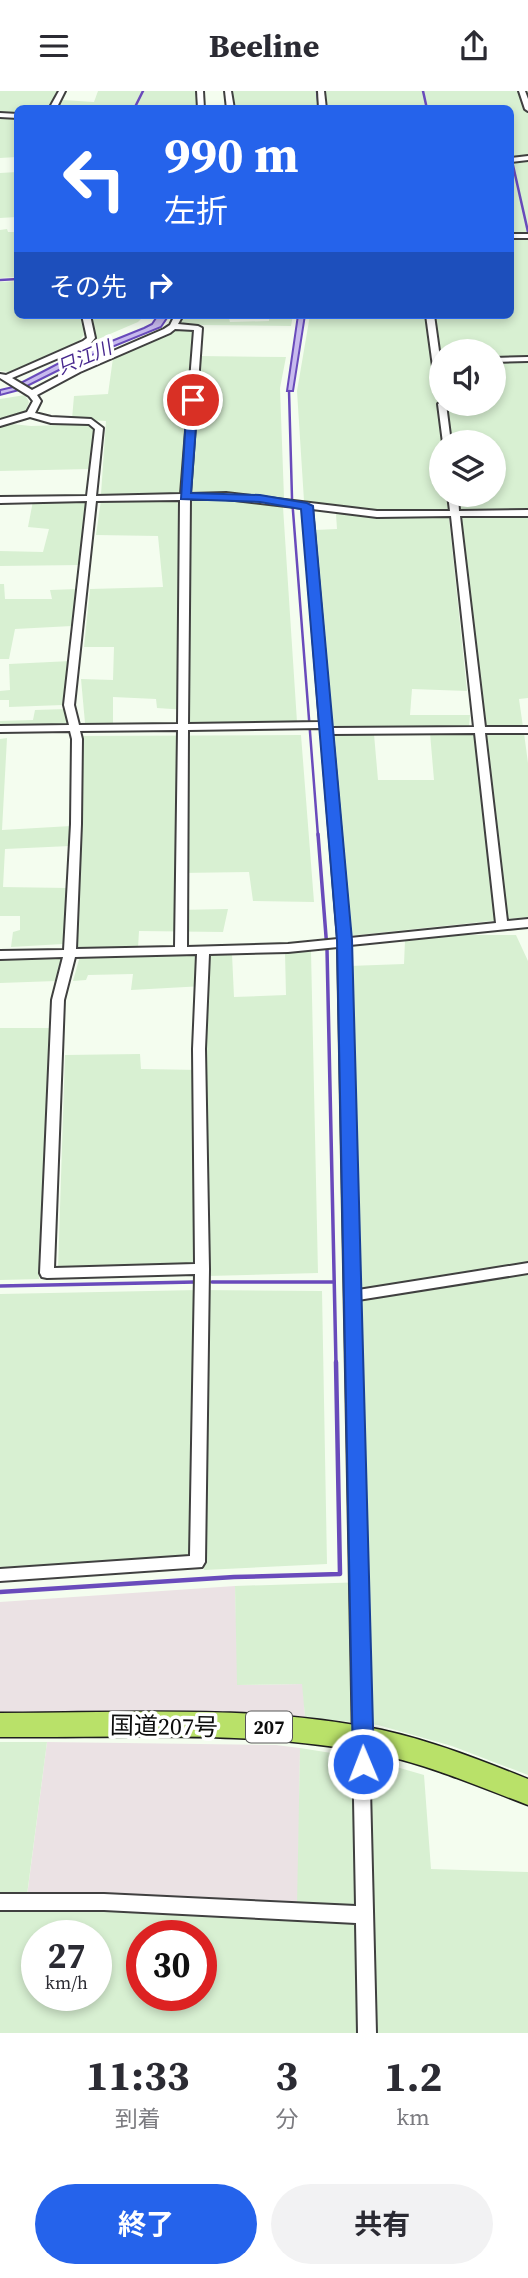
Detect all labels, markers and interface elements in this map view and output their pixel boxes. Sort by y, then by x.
text: Beeline [209,24,319,68]
icon: menu [35,27,73,65]
icon: share [455,27,493,65]
text: 990 m [164,121,299,188]
icon: left [49,133,140,224]
text: 左折 [164,189,228,233]
icon: right [141,266,179,304]
text: その先 [49,269,127,305]
water label: 只江川 [53,333,117,380]
map controls [429,339,506,507]
button: sound [429,339,506,416]
pin [163,370,223,430]
icon: arrive [174,381,212,419]
button: layers [429,430,506,507]
street label: 国道207号 [110,1709,218,1743]
road number: 207 [246,1711,292,1743]
position arrow [326,1727,400,1801]
speed limit sign: 30 [126,1920,217,2011]
text: 27 [48,1932,85,1980]
text: km/h [45,1970,88,1995]
text: 11:33 [86,2046,189,2104]
text: 3 [275,2046,298,2104]
text: 1.2 [384,2047,442,2105]
text: km [396,2101,430,2133]
text: 到着 [115,2103,161,2135]
text: 分 [275,2103,298,2135]
button: 終了 [35,2184,257,2264]
button: 共有 [271,2184,493,2264]

